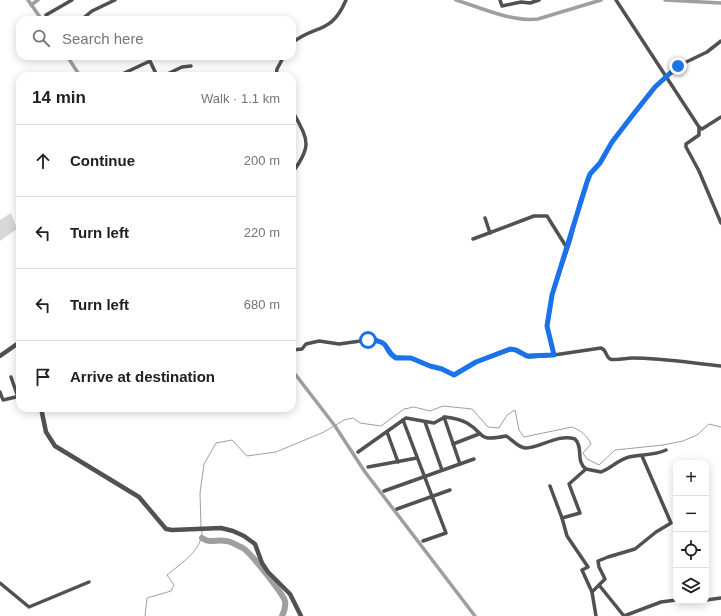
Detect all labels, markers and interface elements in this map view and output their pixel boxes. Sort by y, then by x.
search box [16,16,296,60]
icon: search [30,27,52,49]
text: Search here [62,30,144,47]
route end [669,57,687,75]
text: 14 min [32,88,86,107]
text: Walk · 1.1 km [201,91,280,106]
icon: ahead [32,150,54,172]
text: Continue [70,152,135,169]
text: 200 m [244,153,280,168]
icon: left [32,222,54,244]
text: Turn left [70,224,129,241]
text: 220 m [244,225,280,240]
icon: left [32,294,54,316]
text: Turn left [70,296,129,313]
text: 680 m [244,297,280,312]
route start [359,331,377,349]
icon: arrive [32,366,54,388]
text: Arrive at destination [70,368,215,385]
map controls [673,460,709,604]
button: + [673,460,709,496]
button: − [673,496,709,532]
button: locate [673,532,709,568]
button: layers [673,568,709,604]

